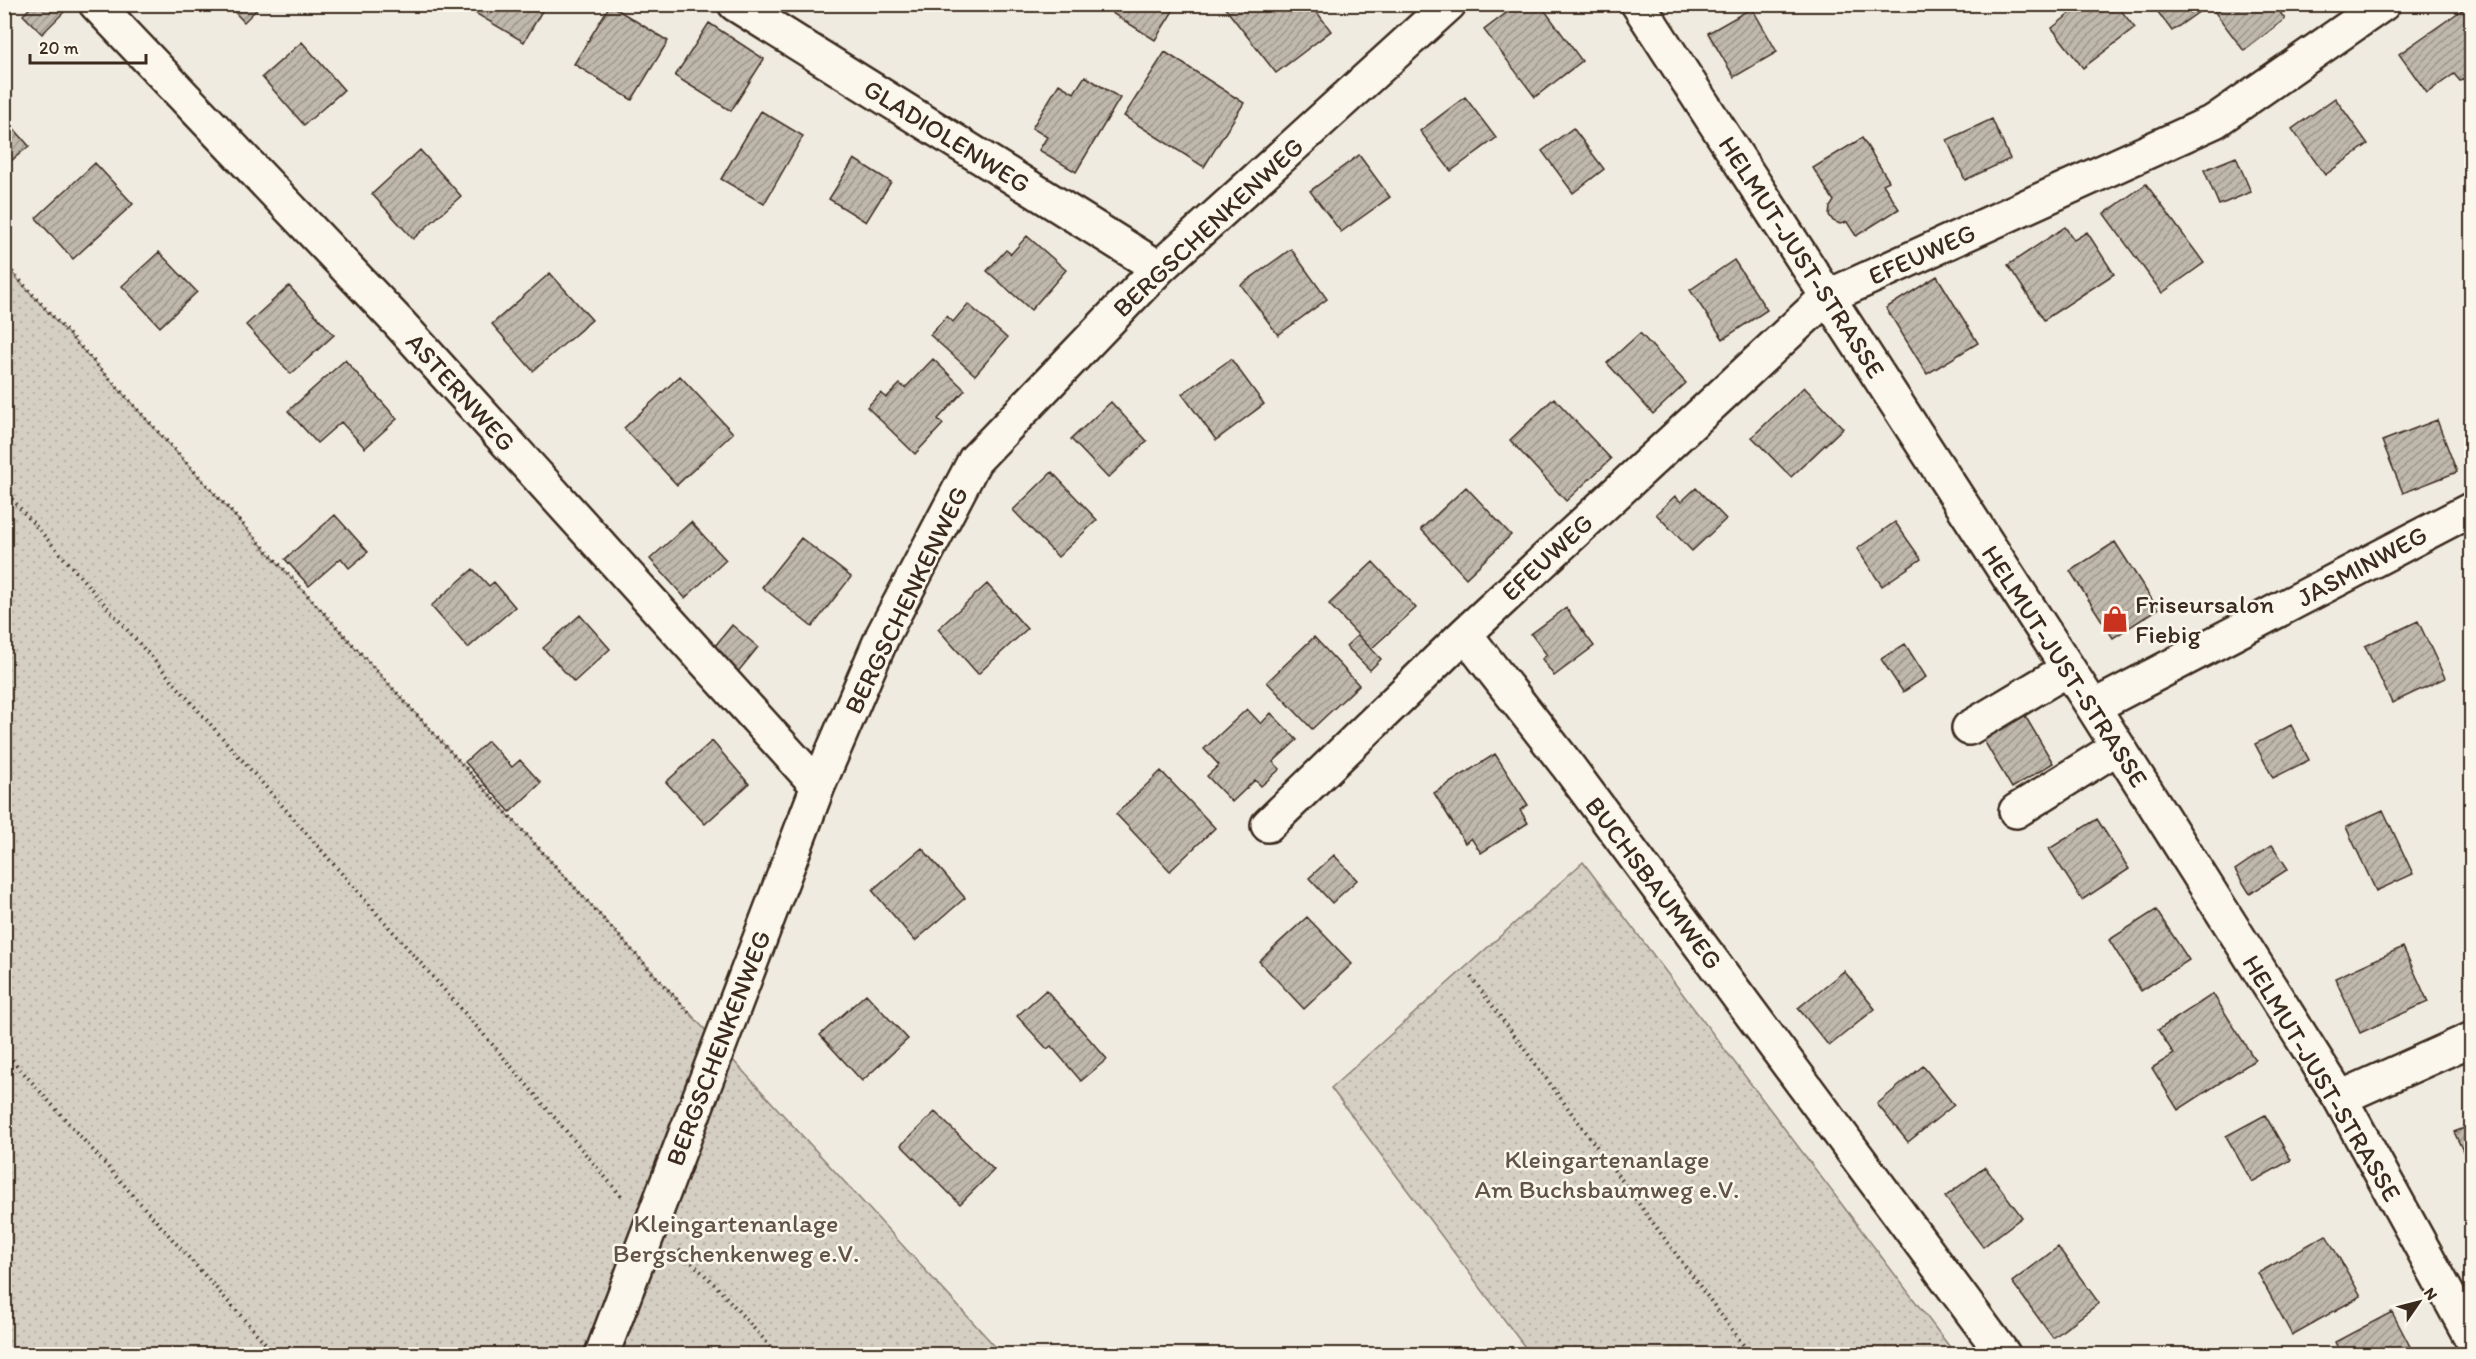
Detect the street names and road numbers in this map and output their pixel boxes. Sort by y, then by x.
street label: GLADIOLENWEG [858,72,1036,200]
street label: BERGSCHENKENWEG [1106,130,1310,324]
street label: HELMUT-JUST-STRASSE [1712,130,1892,384]
street label: EFEUWEG [1863,216,1981,292]
street label: ASTERNWEG [399,326,523,458]
street label: BERGSCHENKENWEG [837,481,975,719]
street label: EFEUWEG [1494,506,1600,608]
street label: JASMINWEG [2291,518,2433,614]
street label: HELMUT-JUST-STRASSE [1975,539,2155,793]
street label: BUCHSBAUMWEG [1578,790,1730,976]
street label: BERGSCHENKENWEG [658,926,778,1170]
street label: HELMUT-JUST-STRASSE [2236,949,2408,1207]

